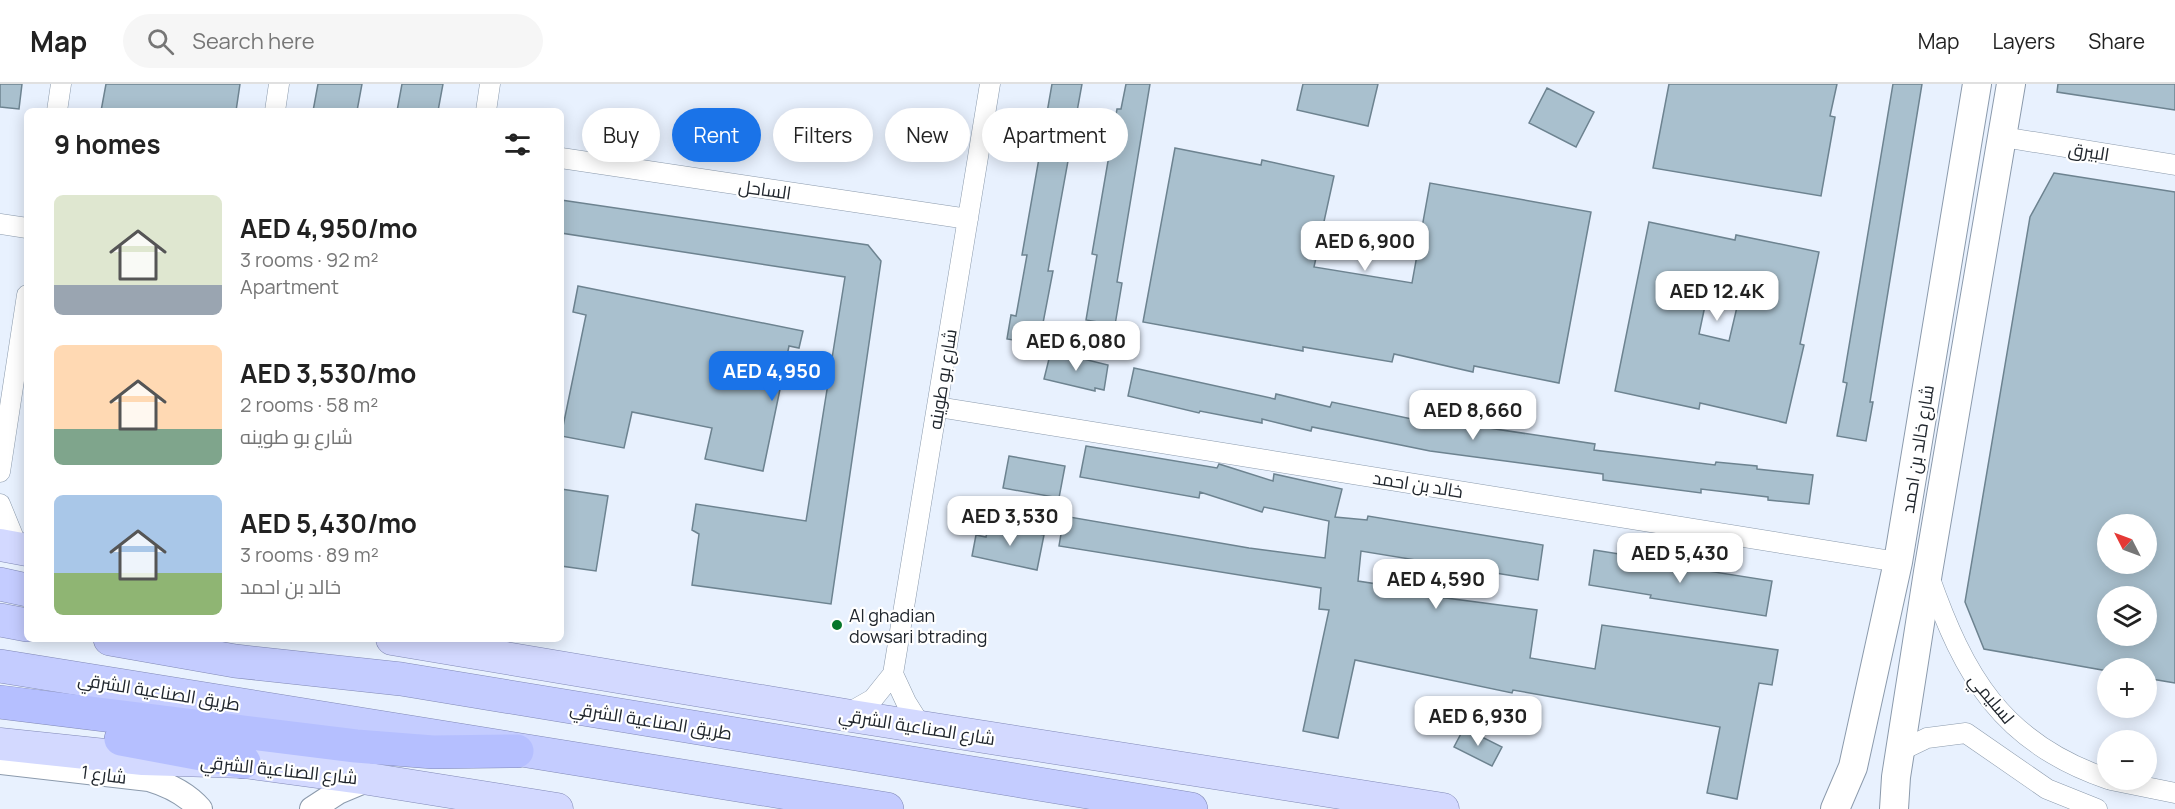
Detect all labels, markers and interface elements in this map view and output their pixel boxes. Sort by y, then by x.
search box [123,14,543,68]
text: Map [30,22,87,60]
icon: search [144,25,177,58]
text: Search here [192,26,315,56]
text: Map [1918,27,1959,55]
text: Layers [1992,27,2055,55]
text: Share [2088,27,2145,55]
chip: Buy [582,108,660,162]
chip: Rent [672,108,761,162]
chip: Filters [773,108,873,162]
chip: New [885,108,970,162]
chip: Apartment [982,108,1128,162]
text: 9 homes [54,126,161,162]
icon: filters [501,128,534,161]
street label: البيرق [2067,136,2111,167]
street label: الساحل [737,173,793,205]
text: AED 4,950/mo [240,210,417,246]
icon: home [102,219,174,291]
pin: AED 6,900 [1296,221,1434,272]
text: AED 6,900 [1315,227,1415,254]
text: 3 rooms · 92 m² [240,246,379,273]
pin: AED 12.4K [1648,271,1786,322]
text: Apartment [240,273,339,300]
text: AED 12.4K [1670,277,1764,304]
pin: AED 6,080 [1007,321,1145,372]
street label: شارع بو طوينه [922,327,963,431]
text: AED 6,080 [1026,327,1126,354]
pin: AED 4,950 [703,351,841,402]
text: AED 3,530/mo [240,355,416,391]
text: AED 4,950 [723,357,821,384]
icon: home [102,369,174,441]
street label: شارع خالد بن احمد [1895,383,1940,515]
pin: AED 8,660 [1404,390,1542,441]
text: 2 rooms · 58 m² [240,391,378,418]
text: AED 8,660 [1423,396,1523,423]
text: شارع بو طوينه [240,423,353,450]
street label: خالد بن احمد [1371,465,1465,503]
pin: AED 3,530 [941,496,1079,547]
text: AED 3,530 [961,502,1059,529]
text: AED 5,430/mo [240,505,417,541]
north arrow [2097,514,2157,574]
map controls [2097,514,2157,790]
icon: home [102,519,174,591]
pin: AED 5,430 [1611,533,1749,584]
text: AED 5,430 [1631,539,1729,566]
text: 3 rooms · 89 m² [240,541,379,568]
pin: AED 4,590 [1367,559,1505,610]
text: AED 4,590 [1387,565,1485,592]
text: خالد بن احمد [240,573,341,600]
button: layers [2097,586,2157,646]
place label: Al ghadian dowsari btrading [849,603,987,648]
marker: Al ghadian dowsari btrading [830,618,844,632]
button: + [2097,658,2157,718]
street label: طريق الصناعية الشرقي [76,666,242,719]
street label: لسليمي [1961,668,2020,730]
street label: طريق الصناعية الشرقي [568,695,734,748]
pin: AED 6,930 [1409,696,1547,747]
street label: شارع الصناعية الشرقي [837,702,997,753]
text: AED 6,930 [1429,702,1527,729]
button: − [2097,730,2157,790]
street label: شارع الصناعية الشرقي [199,749,359,792]
street label: شارع 1 [80,759,128,790]

